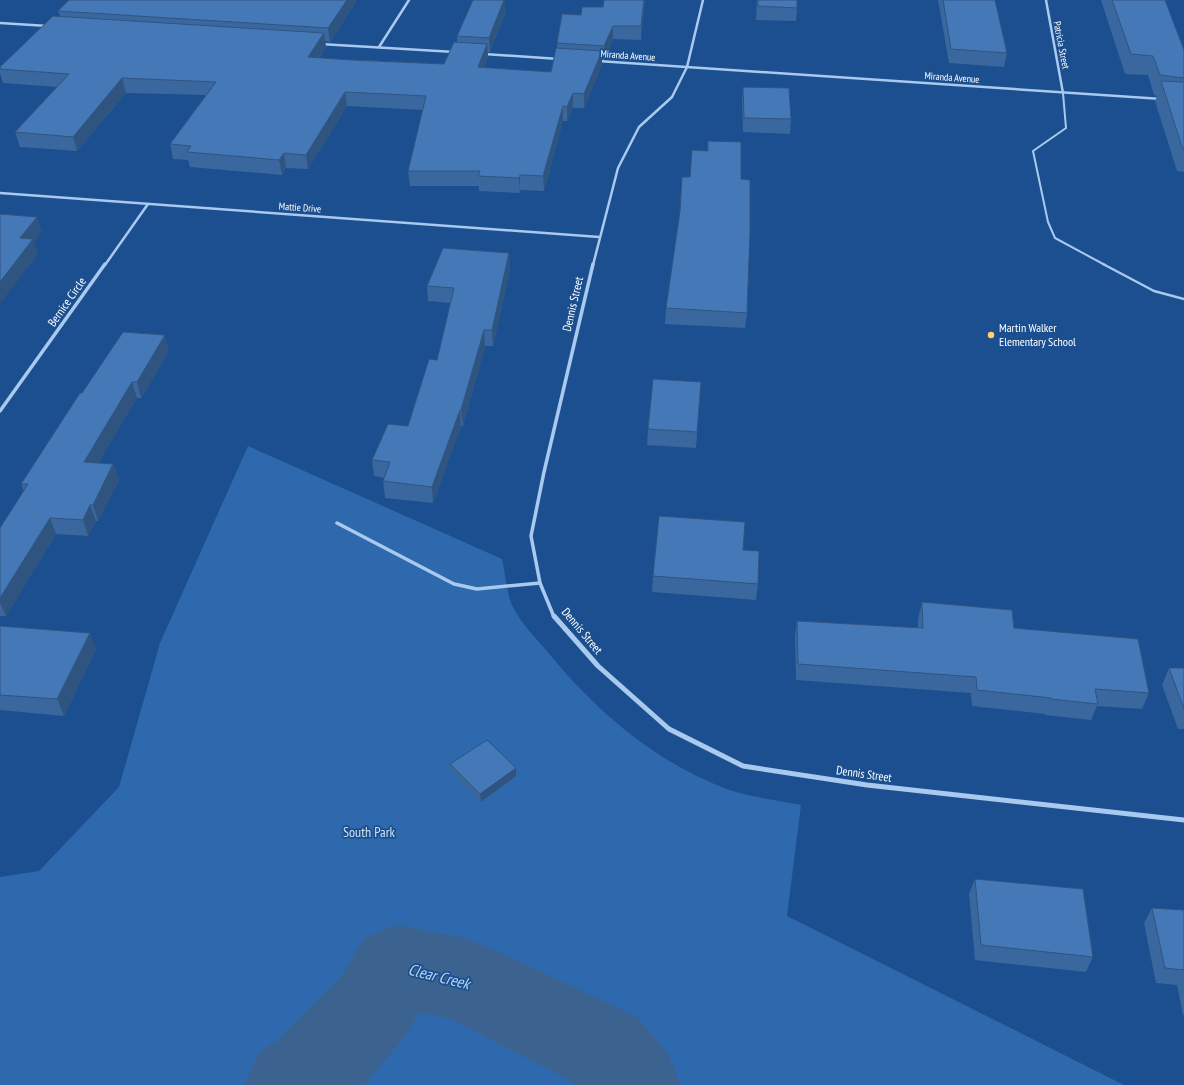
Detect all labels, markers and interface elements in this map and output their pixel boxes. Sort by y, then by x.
street label: Patricia Street [1051,20,1073,70]
street label: Miranda Avenue [600,47,656,64]
street label: Miranda Avenue [924,69,980,86]
street label: Mattie Drive [278,200,322,215]
street label: Bernice Circle [44,274,89,329]
street label: Dennis Street [559,274,586,333]
place label: Martin Walker Elementary School [999,320,1076,349]
marker: Martin Walker Elementary School [986,330,996,340]
street label: Dennis Street [559,604,607,657]
street label: Dennis Street [835,762,893,785]
park label: South Park [343,823,396,841]
water label: Clear Creek [406,959,474,994]

